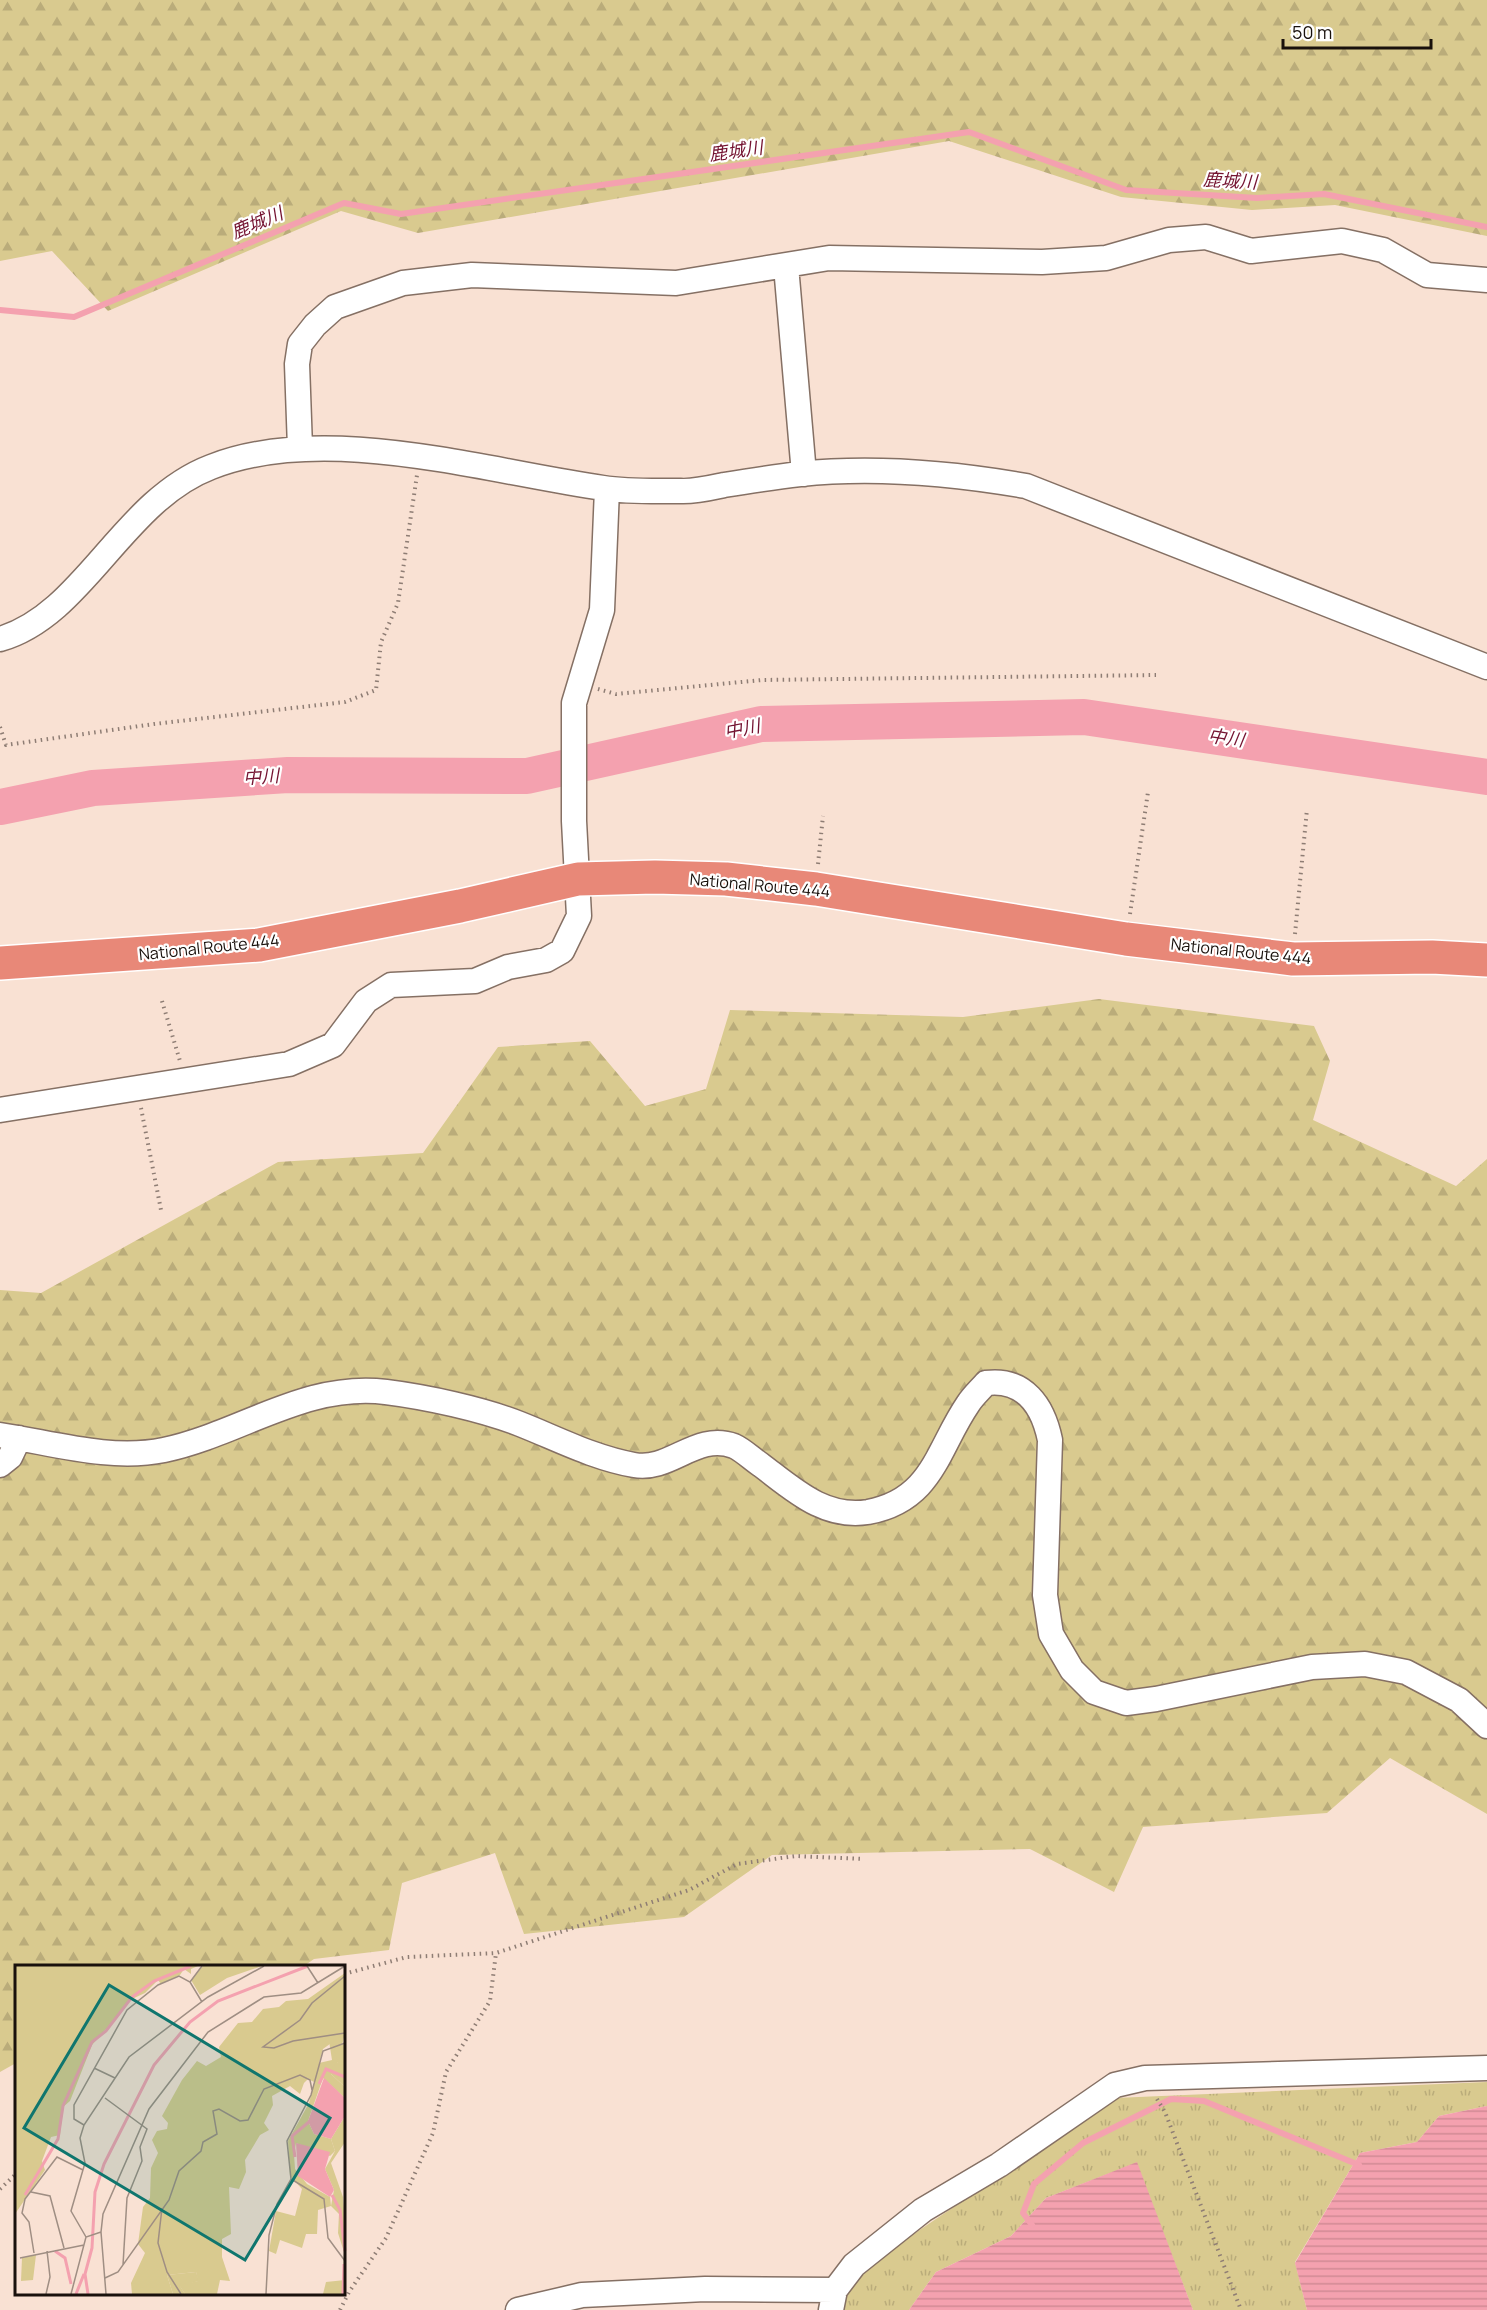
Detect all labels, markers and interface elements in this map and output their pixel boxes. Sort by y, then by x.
scale bar [1283,12,1432,50]
text: 50 m [1292,20,1332,44]
water label: 鹿城川 [707,134,766,166]
water label: 鹿城川 [1202,167,1260,194]
water label: 鹿城川 [227,200,288,244]
water label: 中川 [722,712,764,743]
water label: 中川 [1207,723,1248,752]
water label: 中川 [242,763,282,789]
street label: National Route 444 [689,868,831,902]
street label: National Route 444 [138,929,280,965]
street label: National Route 444 [1170,933,1312,969]
inset map [15,1965,345,2295]

